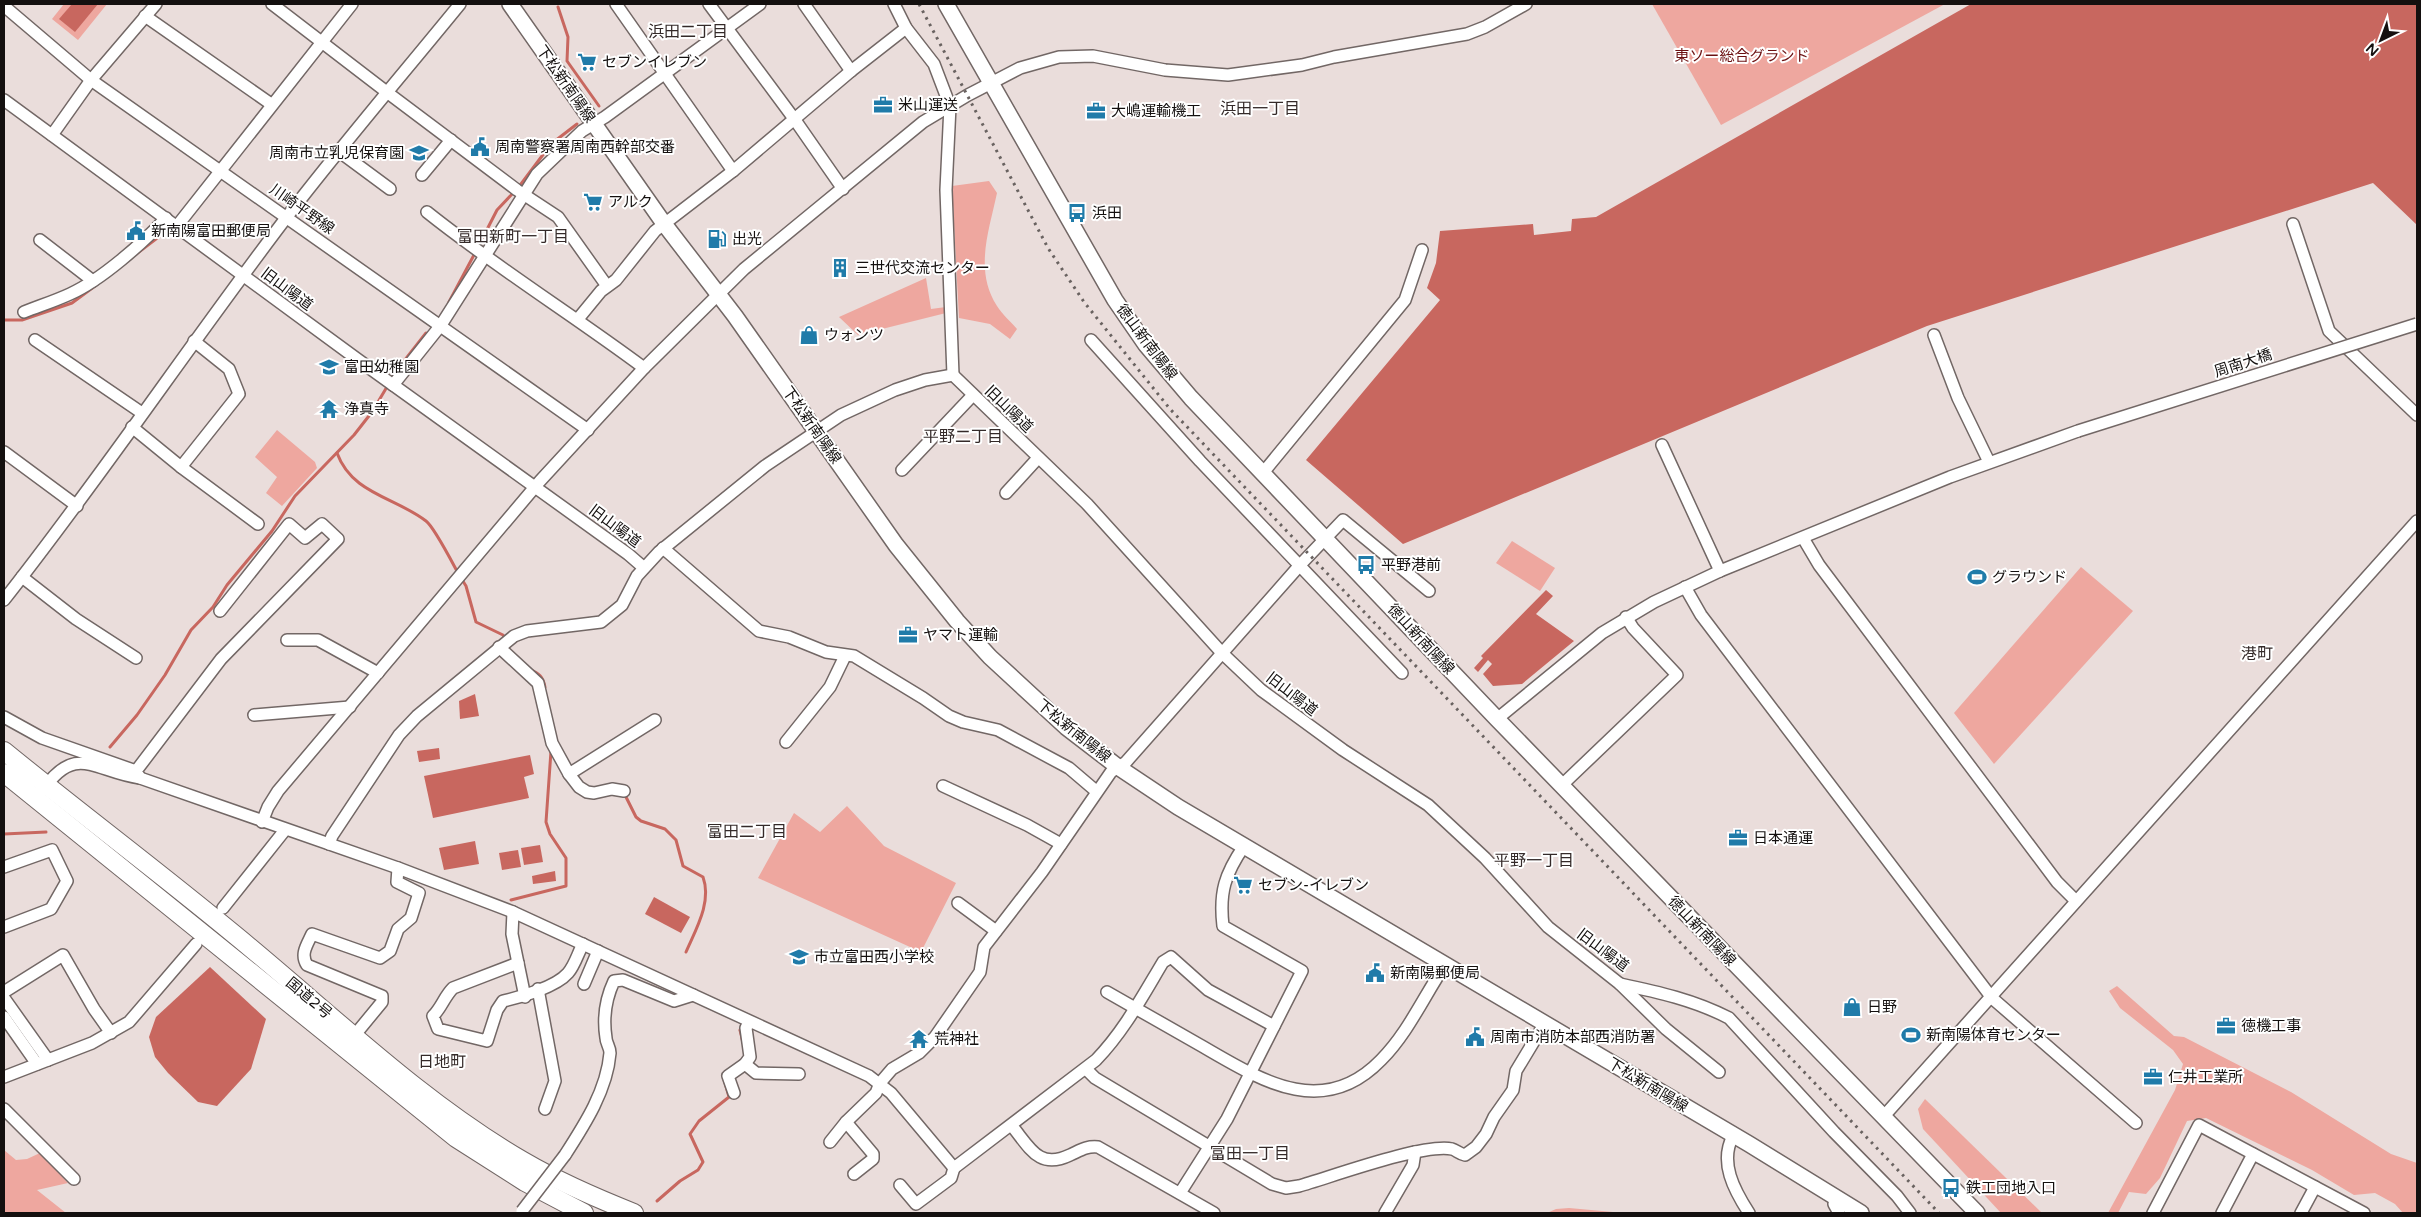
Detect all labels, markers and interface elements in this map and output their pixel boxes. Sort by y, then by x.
north arrow [2356,15,2406,65]
district label: 浜田二丁目 [648,22,728,42]
text: N [2363,39,2383,59]
street label: 下松新南陽線 [533,42,599,126]
park label: 東ソー総合グランド [1674,47,1810,65]
supermarket icon: セブンイレブン [576,51,598,73]
place label: セブンイレブン [602,53,707,71]
office icon: 米山運送 [872,94,894,116]
place label: 米山運送 [898,96,958,114]
district label: 浜田一丁目 [1220,99,1300,119]
office icon: 大嶋運輸機工 [1085,100,1107,122]
place label: 大嶋運輸機工 [1111,102,1201,120]
public building icon: 周南警察署周南西幹部交番 [469,136,491,158]
place label: 周南警察署周南西幹部交番 [495,138,675,156]
school or university icon: 周南市立乳児保育園 [408,142,430,164]
place label: 周南市立乳児保育園 [269,144,404,162]
street label: 川崎平野線 [266,180,338,238]
supermarket icon: アルク [582,191,604,213]
place label: アルク [608,193,653,211]
bus stop icon: 浜田 [1066,202,1088,224]
place label: 浜田 [1092,204,1122,222]
public building icon: 新南陽富田郵便局 [125,220,147,242]
place label: 新南陽富田郵便局 [151,222,271,240]
district label: 富田新町一丁目 [457,227,569,247]
fuel station icon: 出光 [706,228,728,250]
place label: 出光 [732,230,762,248]
building icon: 三世代交流センター [829,257,851,279]
place label: 三世代交流センター [855,259,990,277]
street label: 旧山陽道 [258,264,316,314]
street label: 徳山新南陽線 [1113,301,1181,383]
shop icon: ウォンツ [798,324,820,346]
place label: ウォンツ [824,326,884,344]
street label: 周南大橋 [2212,345,2274,381]
school or university icon: 富田幼稚園 [318,356,340,378]
place label: 富田幼稚園 [344,358,419,376]
street label: 旧山陽道 [981,382,1037,436]
street label: 下松新南陽線 [779,383,845,467]
temple icon: 浄真寺 [318,398,340,420]
place label: 浄真寺 [344,400,389,418]
district label: 平野二丁目 [923,427,1003,447]
street label: 旧山陽道 [586,501,644,551]
bus stop icon: 平野港前 [1355,554,1377,576]
place label: 平野港前 [1381,556,1441,574]
sports icon: グラウンド [1966,566,1988,588]
place label: グラウンド [1992,568,2067,586]
street label: 徳山新南陽線 [1384,600,1458,678]
office icon: ヤマト運輸 [897,624,919,646]
place label: ヤマト運輸 [923,626,998,644]
district label: 港町 [2241,644,2273,664]
street label: 旧山陽道 [1263,668,1321,720]
street label: 下松新南陽線 [1033,696,1115,766]
district label: 富田二丁目 [707,822,787,842]
office icon: 日本通運 [1727,827,1749,849]
place label: 日本通運 [1753,829,1813,847]
district label: 平野一丁目 [1494,851,1574,871]
supermarket icon: セブン-イレブン [1232,874,1254,896]
place label: セブン-イレブン [1258,876,1369,894]
street label: 徳山新南陽線 [1664,892,1740,970]
street label: 旧山陽道 [1574,925,1632,975]
school or university icon: 市立富田西小学校 [788,946,810,968]
place label: 市立富田西小学校 [814,948,934,966]
public building icon: 新南陽郵便局 [1364,962,1386,984]
place label: 新南陽郵便局 [1390,964,1480,982]
street label: 国道2号 [282,974,336,1022]
shop icon: 日野 [1841,996,1863,1018]
place label: 日野 [1867,998,1897,1016]
office icon: 徳機工事 [2215,1015,2237,1037]
place label: 徳機工事 [2241,1017,2301,1035]
sports icon: 新南陽体育センター [1900,1024,1922,1046]
public building icon: 周南市消防本部西消防署 [1464,1026,1486,1048]
place label: 新南陽体育センター [1926,1026,2061,1044]
temple icon: 荒神社 [908,1028,930,1050]
place label: 周南市消防本部西消防署 [1490,1028,1655,1046]
place label: 荒神社 [934,1030,979,1048]
district label: 日地町 [418,1052,466,1072]
street label: 下松新南陽線 [1605,1054,1691,1116]
office icon: 仁井工業所 [2142,1066,2164,1088]
place label: 仁井工業所 [2168,1068,2243,1086]
district label: 富田一丁目 [1210,1144,1290,1164]
bus stop icon: 鉄工団地入口 [1940,1177,1962,1199]
place label: 鉄工団地入口 [1966,1179,2056,1197]

